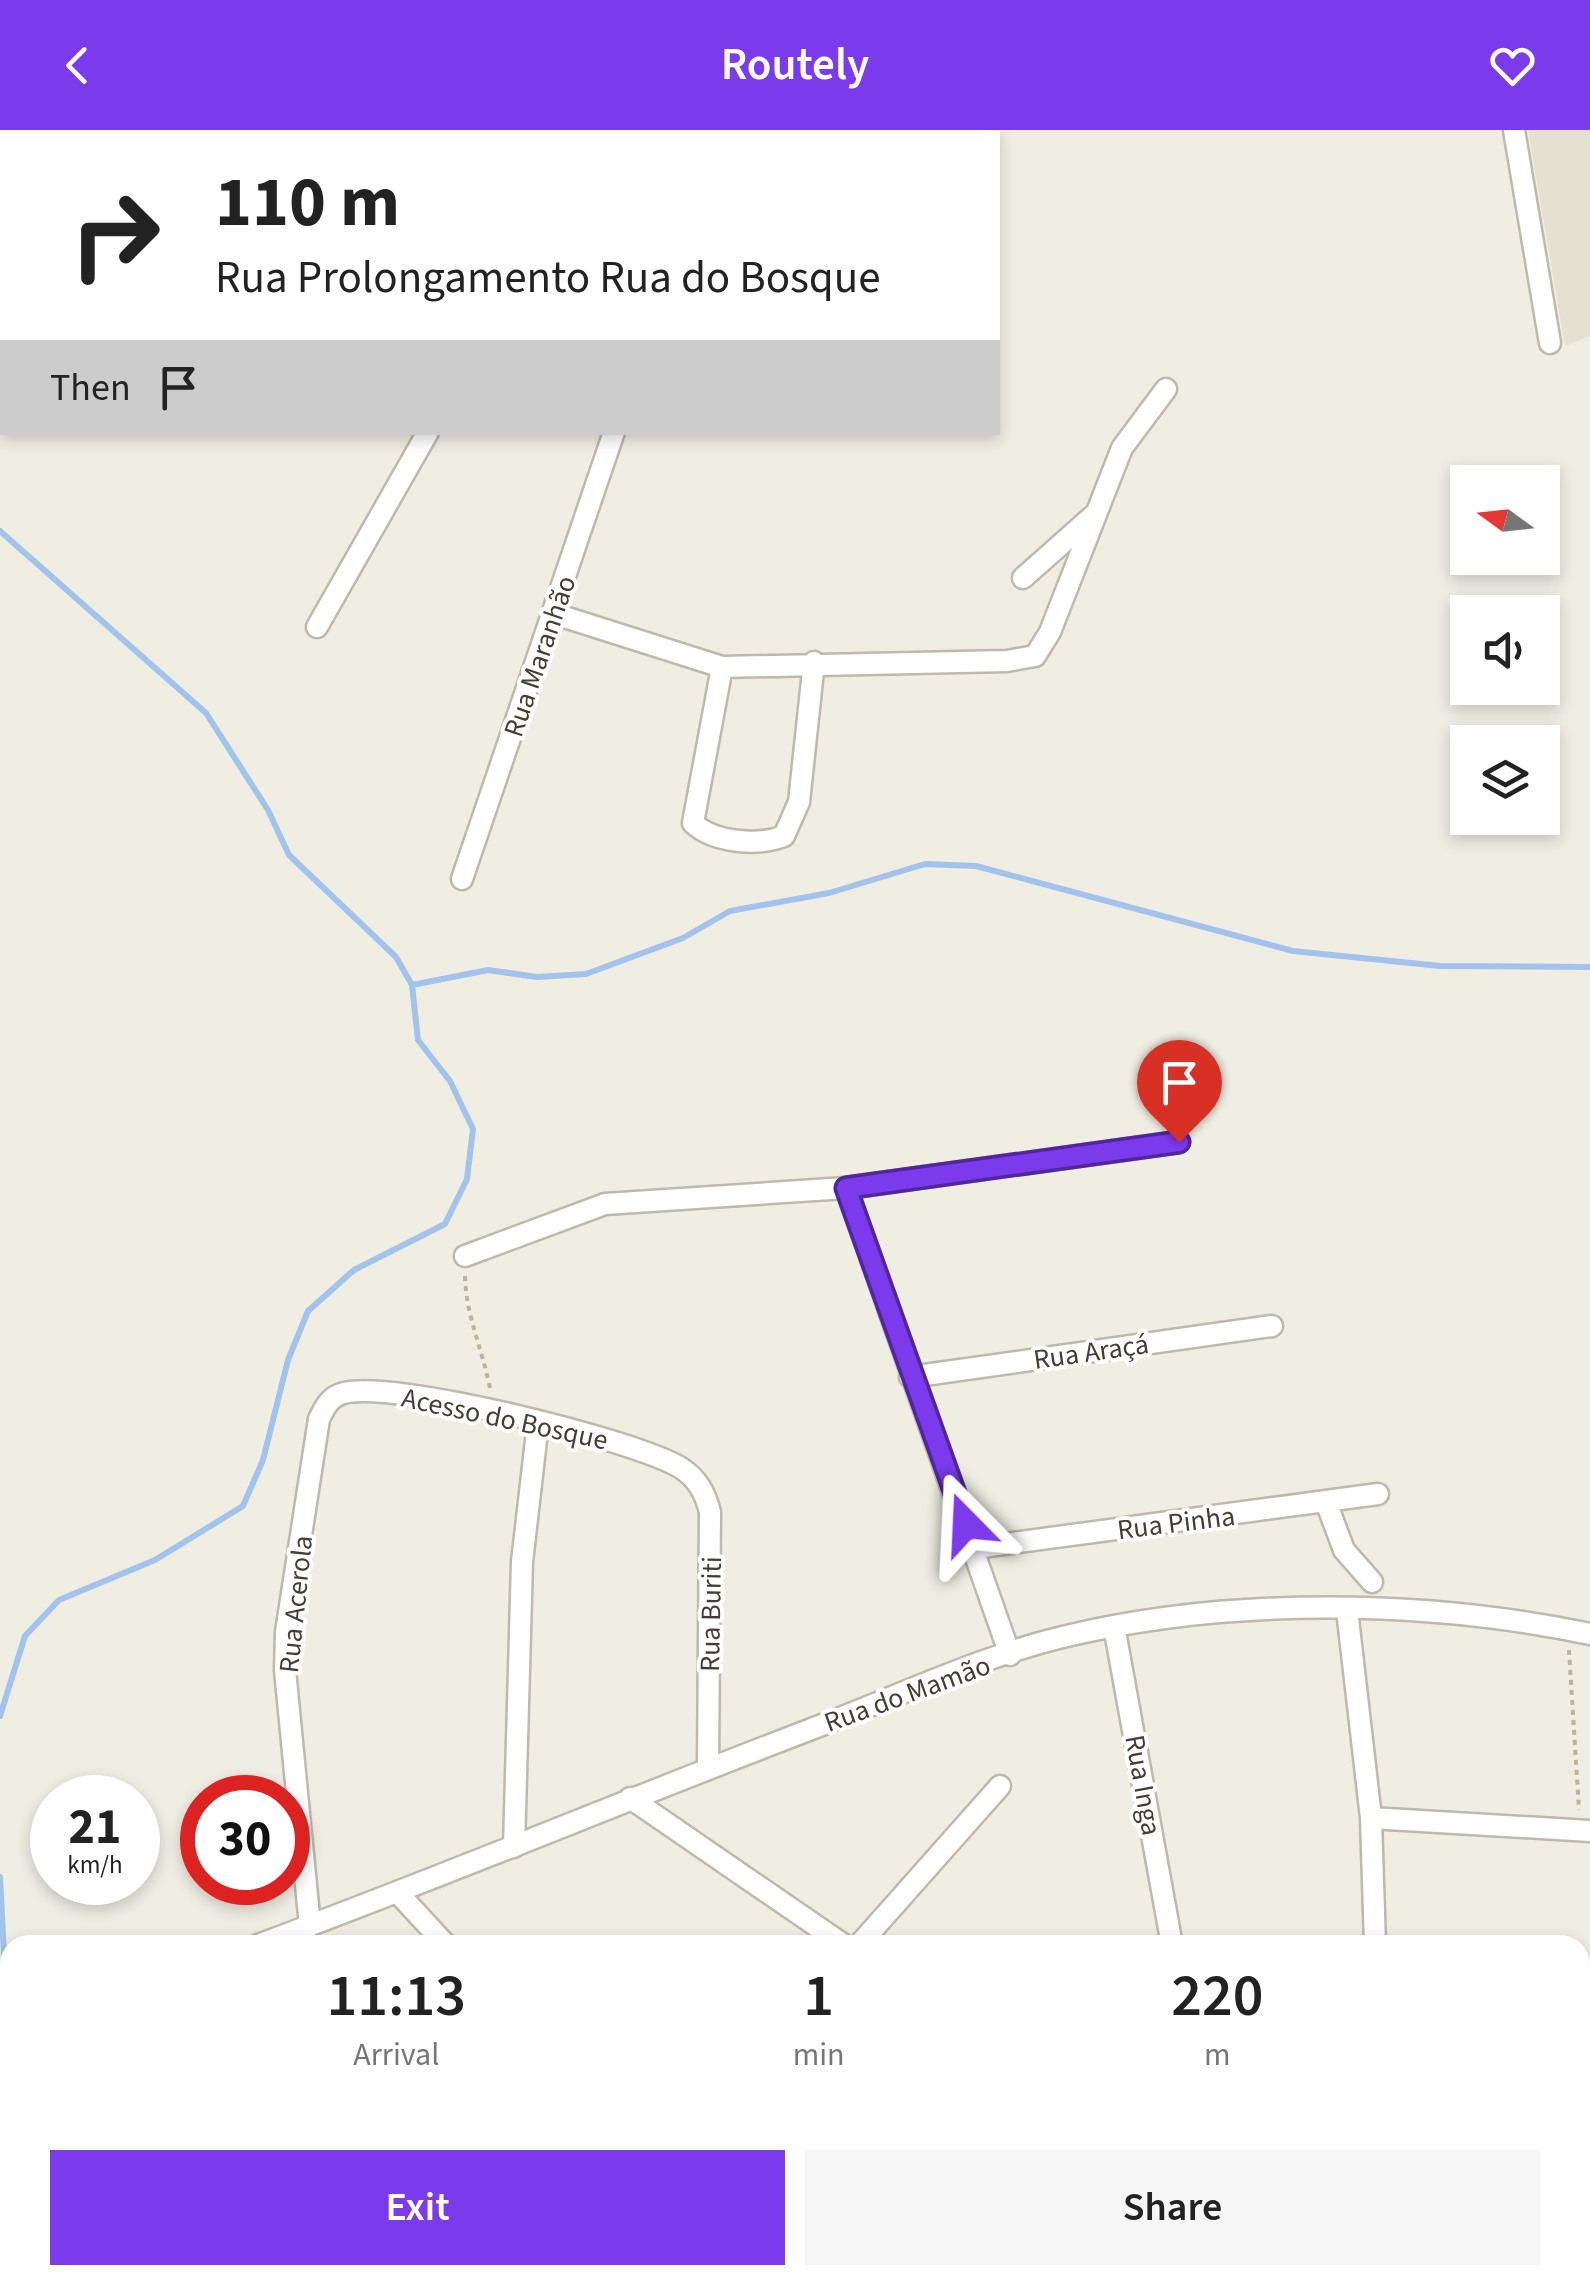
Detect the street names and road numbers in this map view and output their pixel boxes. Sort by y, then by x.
street label: Rua Maranhão [494,570,586,742]
street label: Rua Araçá [1031,1324,1151,1380]
street label: Acesso do Bosque [398,1378,612,1460]
street label: Rua Pinha [1115,1496,1237,1550]
street label: Rua Acerola [269,1533,323,1675]
street label: Rua Buriti [690,1556,732,1672]
street label: Rua do Mamão [819,1645,996,1743]
street label: Rua Inga [1115,1732,1172,1839]

